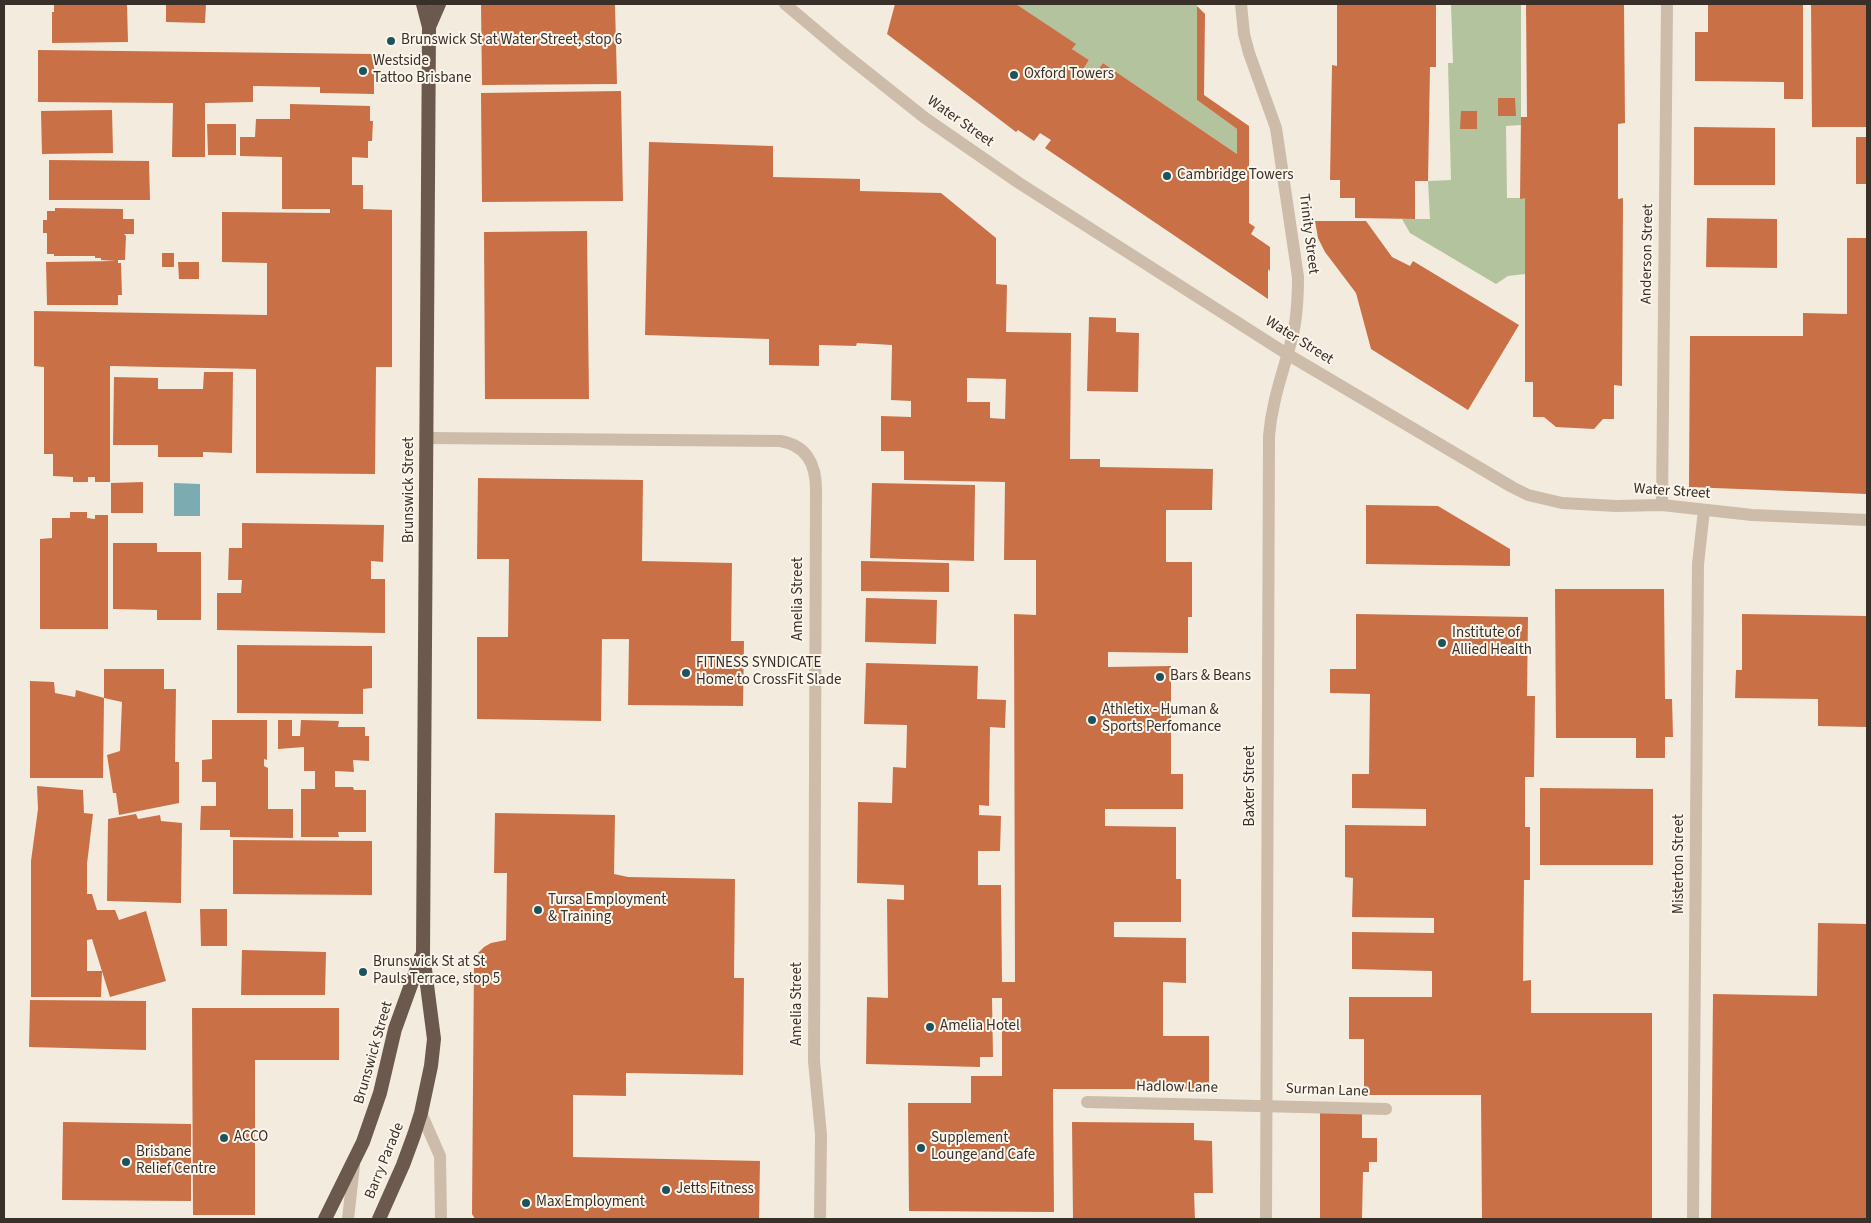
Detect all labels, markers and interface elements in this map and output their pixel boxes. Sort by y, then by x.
place label: Brunswick St at Water Street, stop 6 [401,32,622,50]
marker: Brunswick St at Water Street, stop 6 [385,35,397,47]
place label: Westside Tattoo Brisbane [373,53,471,88]
marker: Westside Tattoo Brisbane [357,65,369,77]
place label: Oxford Towers [1024,66,1114,84]
marker: Oxford Towers [1008,69,1020,81]
street label: Water Street [923,93,997,151]
place label: Cambridge Towers [1177,167,1294,185]
marker: Cambridge Towers [1161,170,1173,182]
street label: Trinity Street [1294,193,1322,275]
street label: Anderson Street [1638,204,1658,304]
street label: Water Street [1262,313,1336,369]
street label: Brunswick Street [401,437,419,543]
street label: Water Street [1633,480,1711,504]
street label: Amelia Street [790,557,808,641]
place label: Institute of Allied Health [1452,625,1532,660]
marker: Institute of Allied Health [1436,637,1448,649]
place label: FITNESS SYNDICATE Home to CrossFit Slade [696,655,841,690]
marker: FITNESS SYNDICATE Home to CrossFit Slade [680,667,692,679]
place label: Bars & Beans [1170,668,1251,686]
marker: Bars & Beans [1154,671,1166,683]
place label: Athletix - Human & Sports Perfomance [1102,702,1221,737]
marker: Athletix - Human & Sports Perfomance [1086,714,1098,726]
street label: Baxter Street [1242,746,1260,826]
street label: Misterton Street [1671,814,1689,914]
place label: Tursa Employment & Training [548,892,666,927]
marker: Tursa Employment & Training [532,904,544,916]
place label: Brunswick St at St Pauls Terrace, stop 5 [373,954,500,989]
street label: Amelia Street [789,962,807,1046]
marker: Brunswick St at St Pauls Terrace, stop 5 [357,966,369,978]
street label: Brunswick Street [351,1000,397,1106]
place label: Amelia Hotel [940,1018,1020,1036]
marker: Amelia Hotel [924,1021,936,1033]
street label: Hadlow Lane [1136,1078,1218,1098]
street label: Surman Lane [1285,1081,1369,1101]
street label: Barry Parade [362,1120,408,1202]
place label: ACCO [234,1129,268,1147]
place label: Supplement Lounge and Cafe [931,1130,1035,1165]
marker: ACCO [218,1132,230,1144]
marker: Supplement Lounge and Cafe [915,1142,927,1154]
place label: Brisbane Relief Centre [136,1144,216,1179]
marker: Brisbane Relief Centre [120,1156,132,1168]
place label: Jetts Fitness [676,1181,754,1199]
marker: Jetts Fitness [660,1184,672,1196]
place label: Max Employment [536,1194,645,1212]
marker: Max Employment [520,1197,532,1209]

